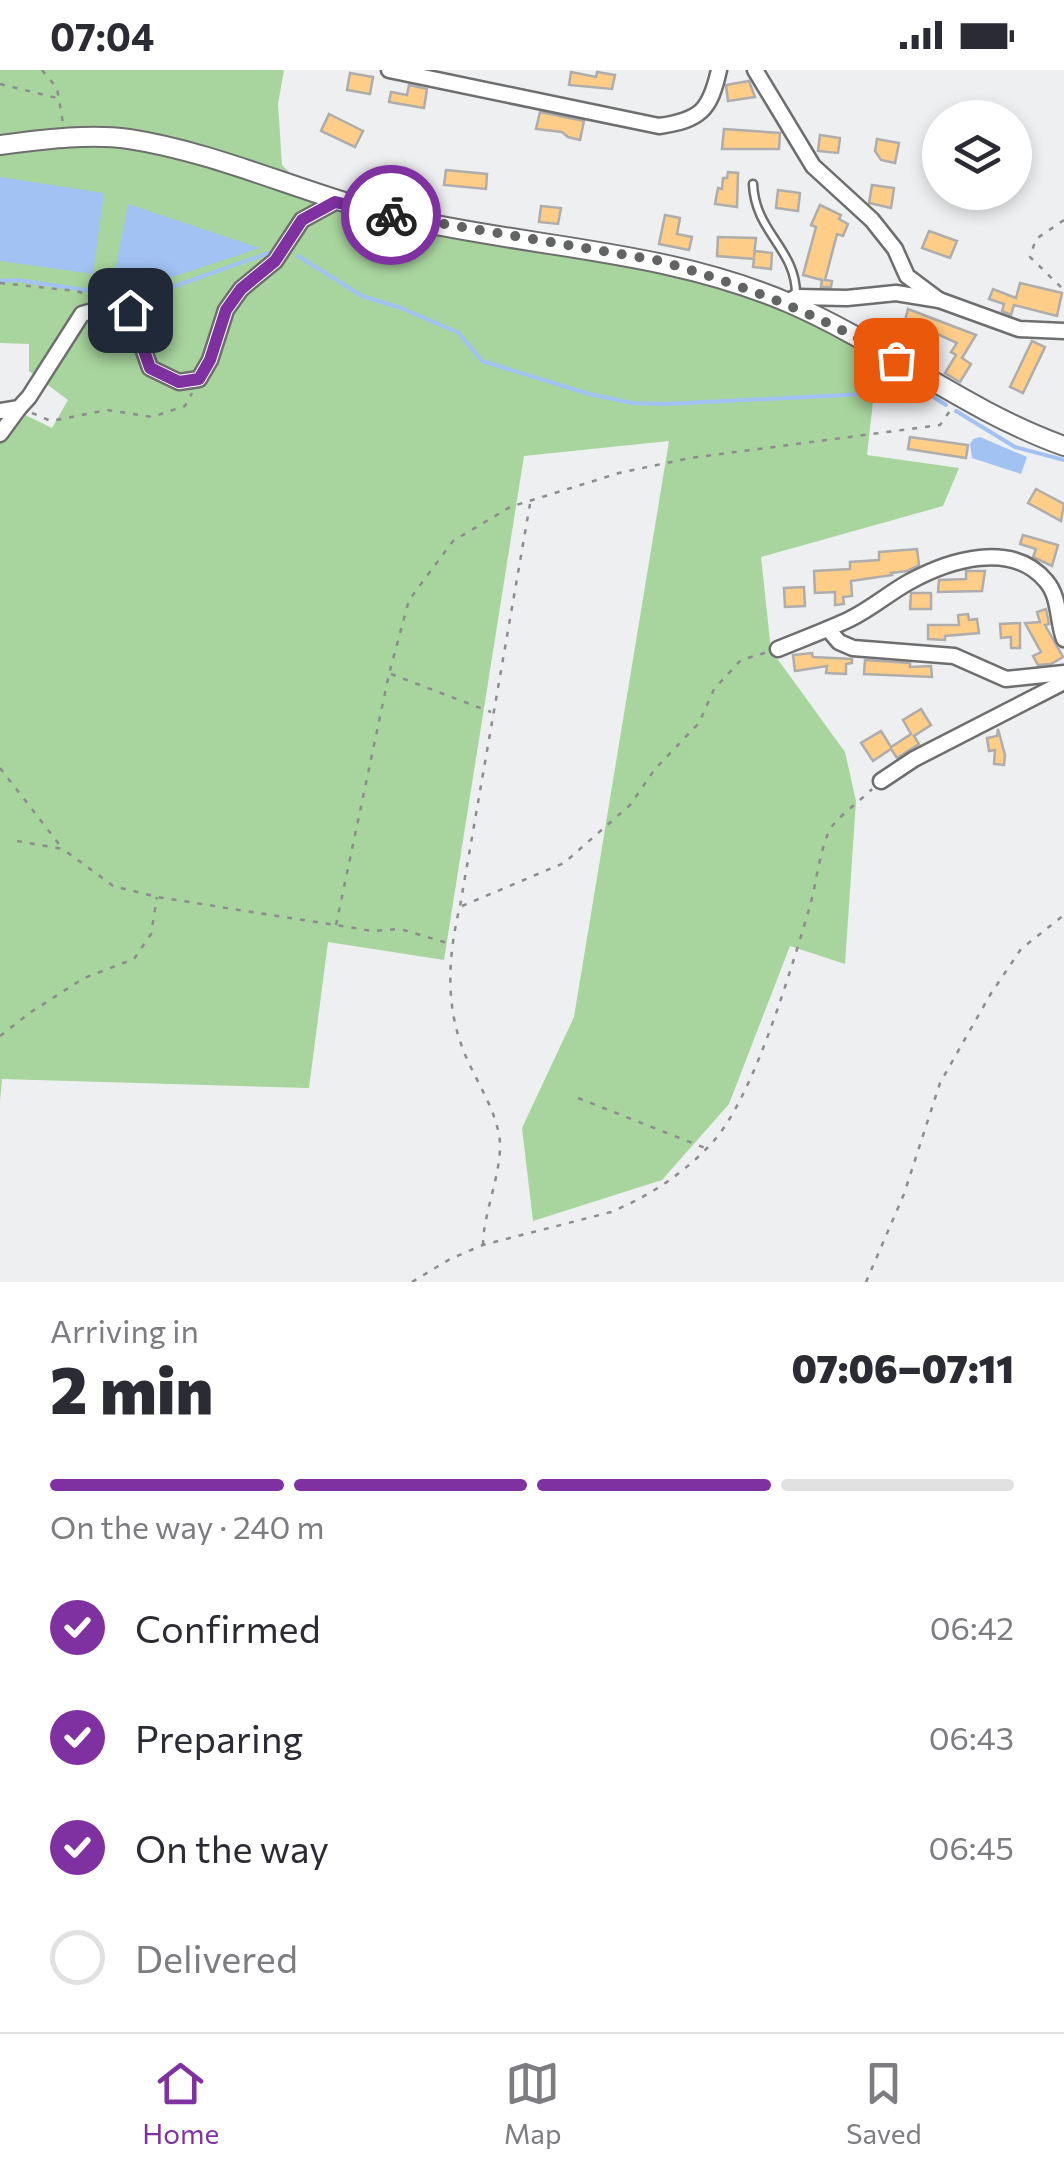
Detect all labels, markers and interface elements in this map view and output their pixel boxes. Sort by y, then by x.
text: 07:04 [50,12,154,59]
map controls [922,100,1032,210]
button: layers [922,100,1032,210]
courier [341,165,441,265]
icon: bike [364,188,419,243]
pin [88,268,173,353]
icon: home [103,283,158,338]
pin [854,318,939,403]
icon: bag [869,333,924,388]
text: Arriving in [50,1310,199,1350]
text: 07:06–07:11 [791,1344,1014,1391]
text: 2 min [50,1348,213,1427]
text: On the way · 240 m [50,1506,324,1546]
icon: check [50,1600,105,1655]
text: Confirmed [135,1604,321,1651]
text: 06:42 [930,1607,1014,1647]
icon: check [50,1710,105,1765]
text: Preparing [135,1714,303,1761]
text: 06:43 [929,1717,1014,1757]
icon: check [50,1820,105,1875]
text: On the way [135,1824,329,1871]
text: 06:45 [929,1827,1014,1867]
text: Delivered [135,1934,298,1981]
tab: Home [142,2056,219,2150]
tab: Map [504,2056,562,2150]
tab: Saved [846,2056,922,2150]

